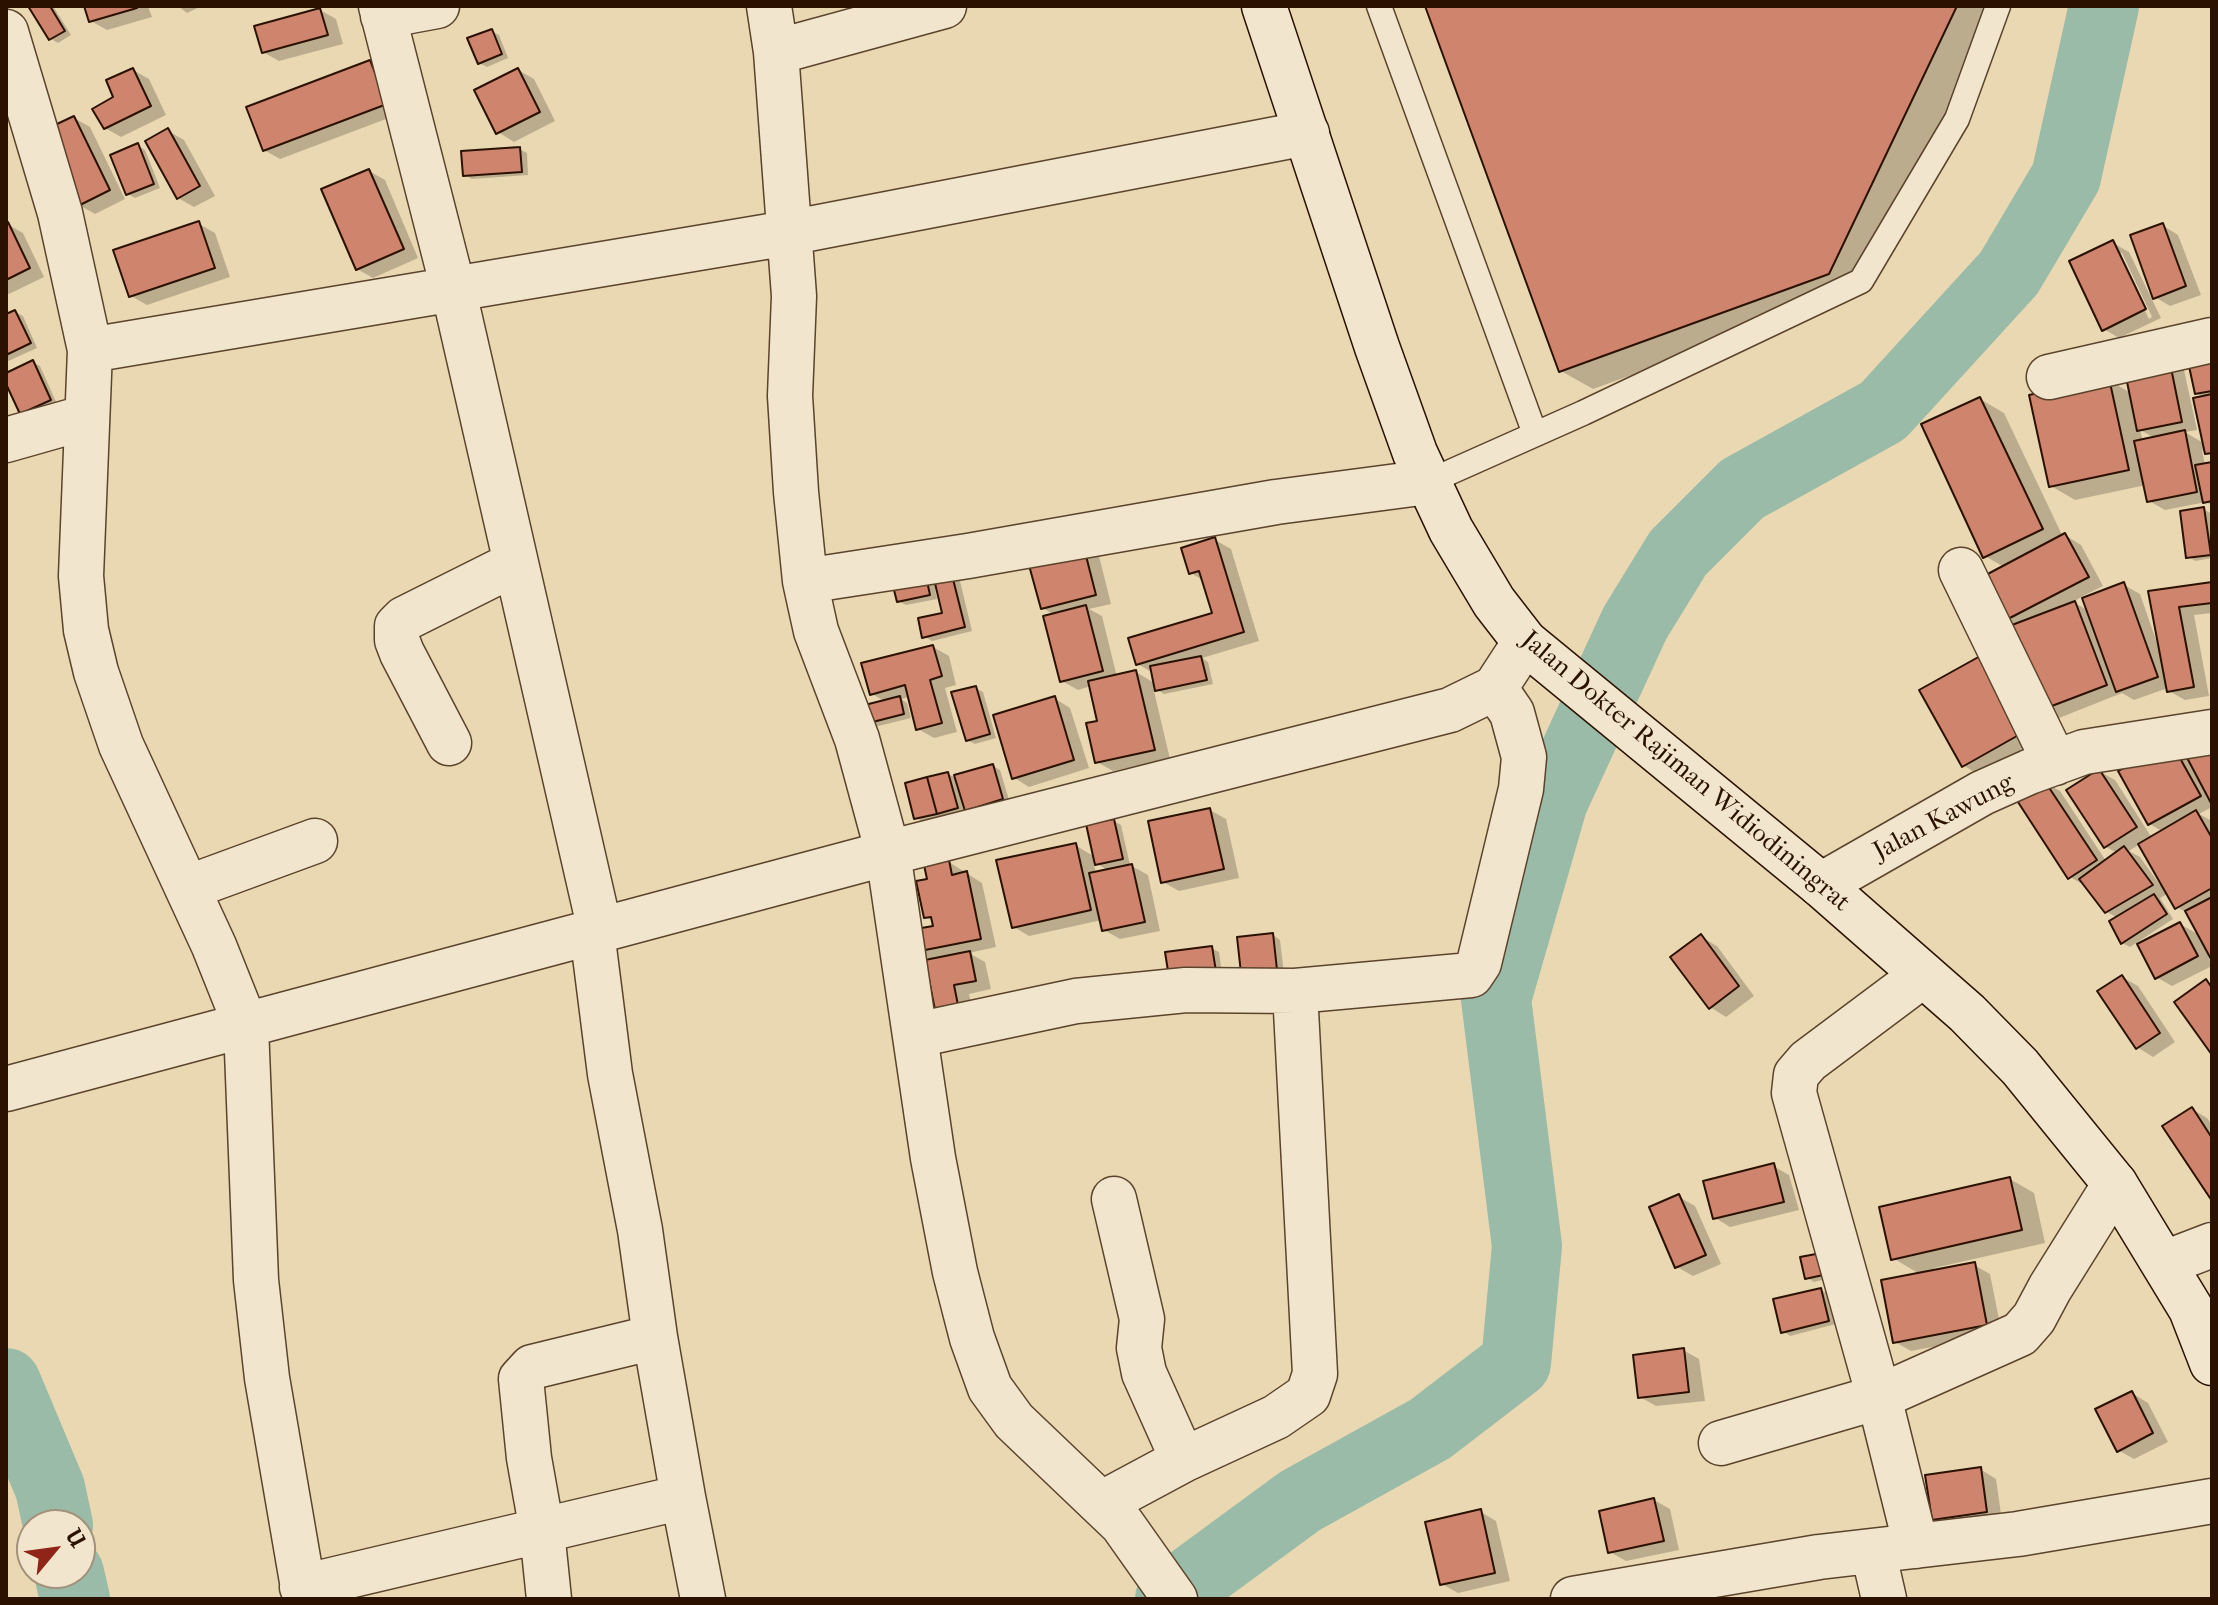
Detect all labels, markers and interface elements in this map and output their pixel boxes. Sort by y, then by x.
street label: Jalan Dokter Rajiman Widiodiningrat [1514,625,1856,919]
street label: Jalan Kawung [1868,768,2020,868]
north arrow [16,1509,96,1589]
text: U [60,1525,91,1552]

